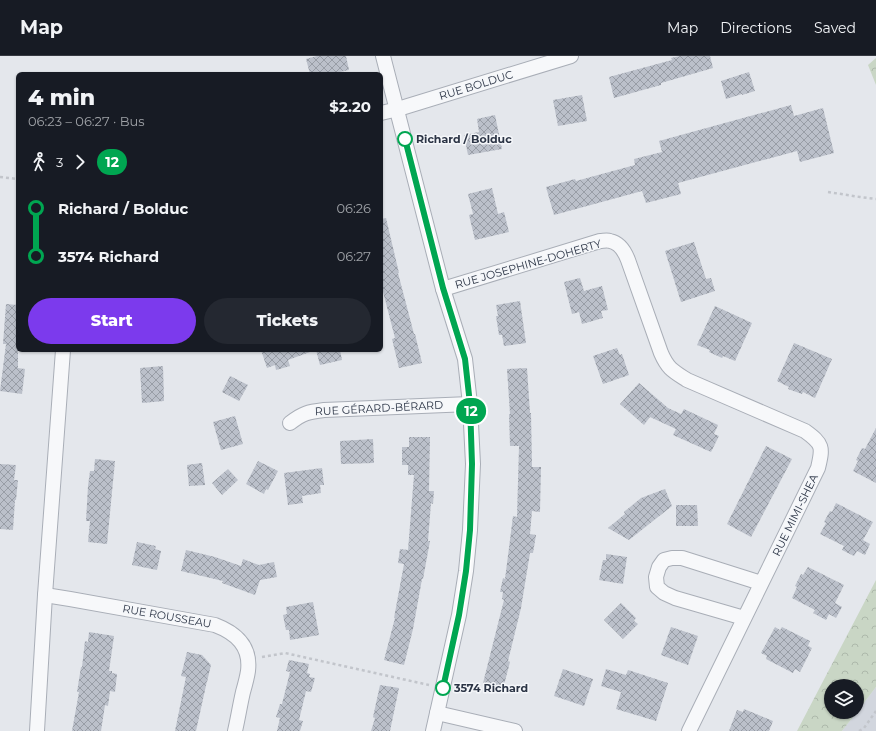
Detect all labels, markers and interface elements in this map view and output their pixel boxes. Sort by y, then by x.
text: Map [20,16,63,39]
text: Map [667,19,698,37]
text: Directions [720,19,792,37]
text: Saved [814,19,856,37]
street label: RUE BOLDUC [437,67,515,103]
text: 4 min [28,84,95,111]
text: $2.20 [329,97,371,116]
text: 06:23 – 06:27 · Bus [28,113,145,129]
marker: Richard / Bolduc [397,131,413,147]
place label: Richard / Bolduc [416,132,512,146]
icon: walk [28,151,50,173]
icon: forward [69,151,91,173]
text: 12 [105,153,119,171]
text: 3 [56,154,63,170]
text: Richard / Bolduc [58,199,188,218]
text: 06:26 [336,200,371,216]
street label: RUE JOSEPHINE-DOHERTY [453,236,603,292]
text: 3574 Richard [58,247,159,266]
text: 06:27 [337,248,371,264]
button: Start [28,298,196,344]
button: Tickets [204,298,371,344]
street label: RUE GÉRARD-BÉRARD [314,398,444,418]
line badge: 12 [453,398,489,424]
text: 12 [464,402,478,420]
street label: RUE MIMI-SHEA [769,472,821,558]
street label: RUE ROUSSEAU [121,601,213,631]
map controls [824,679,864,719]
button: layers [824,679,864,719]
marker: 3574 Richard [435,680,451,696]
place label: 3574 Richard [453,681,528,695]

